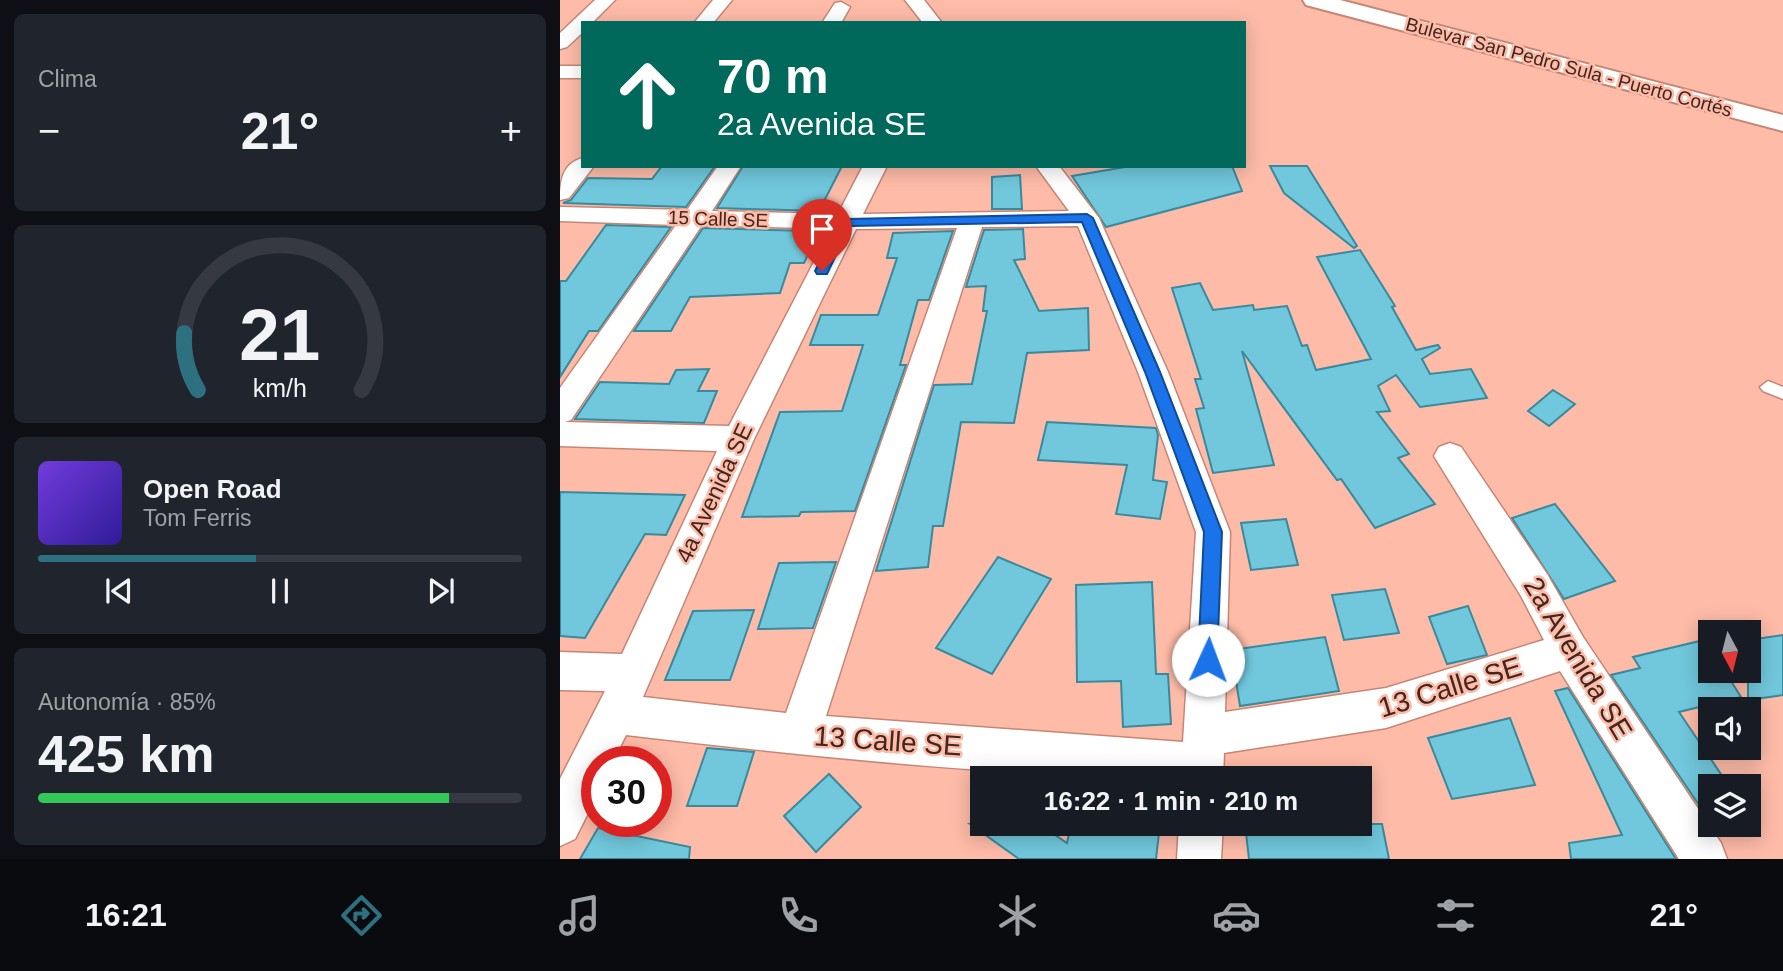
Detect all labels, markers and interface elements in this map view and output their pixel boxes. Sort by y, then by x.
street label: Bulevar San Pedro Sula - Puerto Cortés [1404,13,1734,121]
icon: ahead [602,49,693,140]
text: 70 m [717,49,829,103]
text: Clima [38,66,97,92]
text: 21° [241,102,319,160]
text: 2a Avenida SE [717,106,926,142]
text: − [38,110,60,152]
text: + [500,110,522,152]
pin [792,199,852,271]
street label: 15 Calle SE [667,207,769,231]
icon: arrive [803,210,841,248]
text: 21 [240,294,320,375]
text: km/h [253,374,307,402]
street label: 4a Avenida SE [670,419,758,567]
text: Open Road [143,474,282,504]
text: Tom Ferris [143,505,252,531]
street label: 2a Avenida SE [1518,571,1638,745]
icon: previous [100,572,138,610]
icon: pause [261,572,299,610]
icon: next [422,572,460,610]
north arrow [1698,620,1760,682]
map controls [1698,620,1761,837]
position arrow [1171,623,1245,697]
street label: 13 Calle SE [1375,651,1525,723]
text: Autonomía · 85% [38,689,216,715]
button: sound [1698,697,1761,760]
street label: 13 Calle SE [813,720,963,762]
text: 425 km [38,725,214,783]
speed limit sign: 30 [581,746,672,837]
button: layers [1698,774,1761,837]
text: 16:22 · 1 min · 210 m [1044,786,1298,816]
icon: directions [337,891,386,940]
icon: music [555,891,604,940]
icon: phone [774,891,823,940]
icon: climate [993,891,1042,940]
icon: car [1212,891,1261,940]
icon: filters [1431,891,1480,940]
text: 16:21 [85,897,167,933]
text: 21° [1650,897,1698,933]

